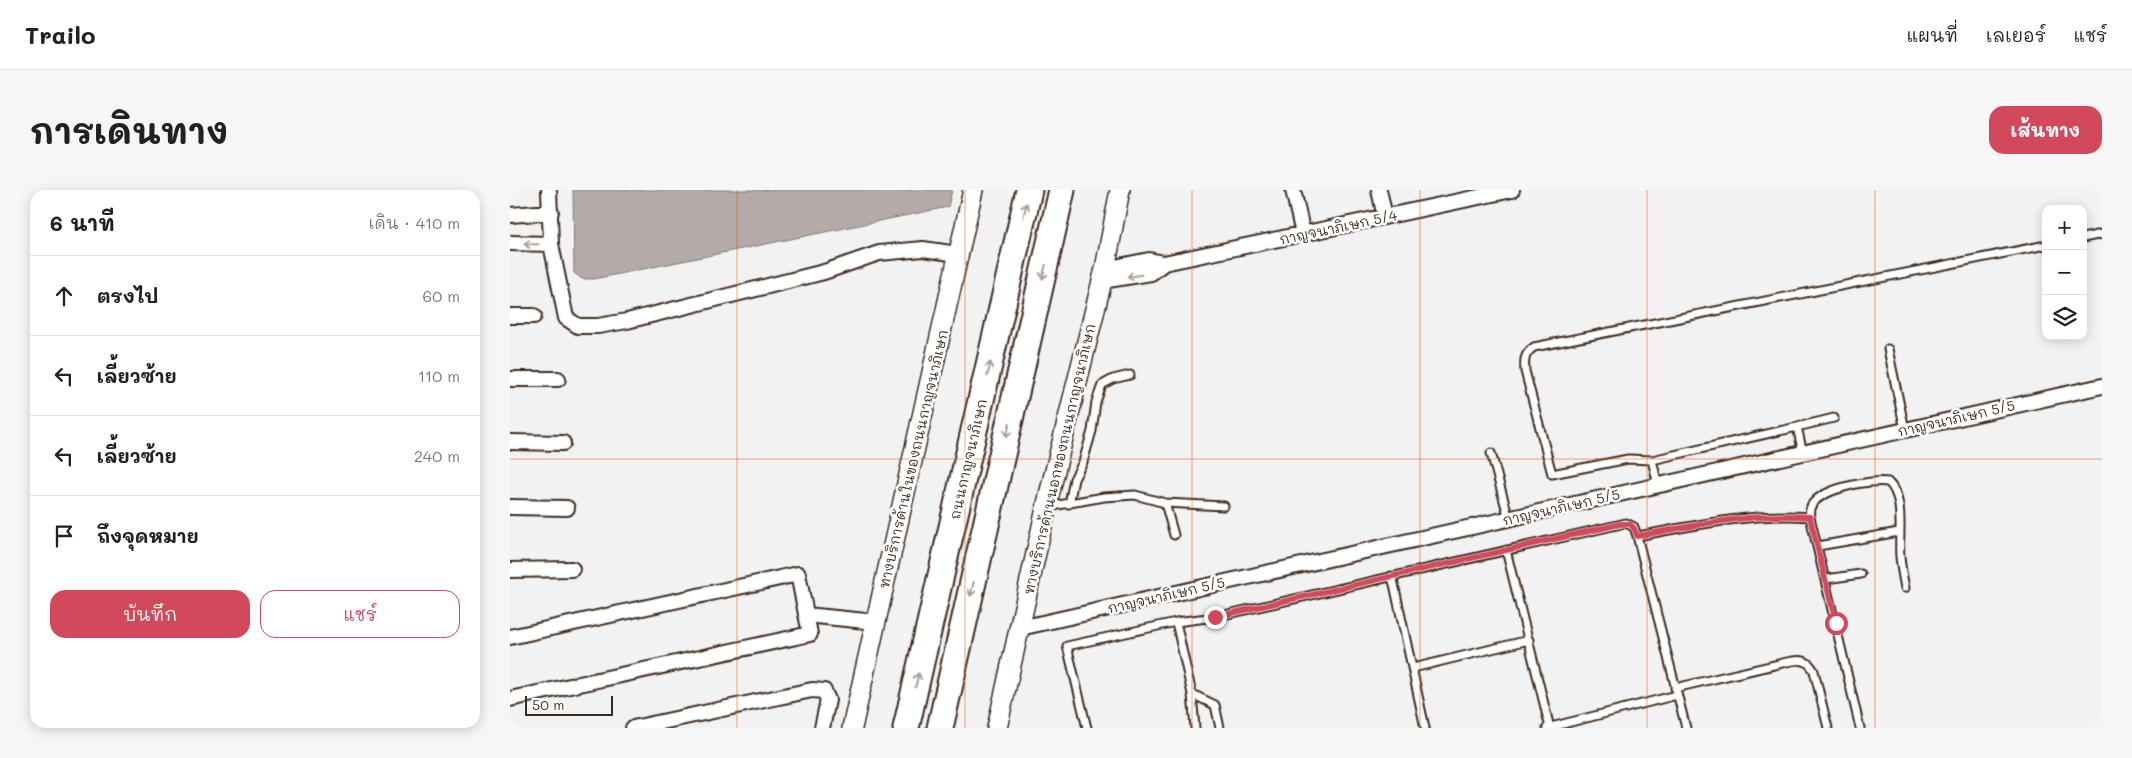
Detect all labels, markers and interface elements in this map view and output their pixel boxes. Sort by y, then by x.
text: Trailo [25,19,96,50]
text: แผนที่ [1907,23,1958,47]
text: เลเยอร์ [1986,23,2046,47]
text: แชร์ [2074,23,2107,47]
button: เส้นทาง [1989,106,2102,154]
text: การเดินทาง [30,107,228,153]
one-way arrow [1021,203,1030,219]
street label: กาญจนาภิเษก 5/4 [1277,205,1399,249]
map controls [2042,205,2087,340]
button: + [2042,205,2087,250]
text: 6 นาที [50,209,115,236]
text: เดิน · 410 m [369,212,460,233]
one-way arrow [523,239,539,249]
button: − [2042,250,2087,295]
one-way arrow [1039,263,1048,279]
one-way arrow [1127,271,1143,281]
icon: ahead [50,282,78,310]
text: ตรงไป [97,283,158,308]
text: 60 m [423,285,460,306]
button: layers [2042,295,2087,340]
street label: ทางบริการด้านนอกของถนนกาญจนาภิเษก [1019,322,1099,596]
street label: ทางบริการด้านในของถนนกาญจนาภิเษก [874,328,952,590]
one-way arrow [984,361,994,377]
icon: left [50,362,78,390]
text: เลี้ยวซ้าย [97,363,177,388]
text: 110 m [418,365,460,386]
street label: กาญจนาภิเษก 5/5 [1895,395,2017,441]
street label: ถนนกาญจนาภิเษก [945,397,991,521]
one-way arrow [1003,422,1012,438]
icon: left [50,442,78,470]
text: เลี้ยวซ้าย [97,443,177,468]
text: 240 m [414,445,460,466]
street label: กาญจนาภิเษก 5/5 [1500,484,1622,530]
icon: arrive [50,522,78,550]
text: ถึงจุดหมาย [97,523,199,548]
street label: กาญจนาภิเษก 5/5 [1105,572,1227,618]
one-way arrow [967,580,976,596]
button: บันทึก [50,590,250,638]
button: แชร์ [260,590,460,638]
route end [1204,606,1227,629]
route start [1825,612,1848,635]
one-way arrow [913,673,922,689]
scale bar [525,693,612,716]
text: 50 m [532,695,564,714]

